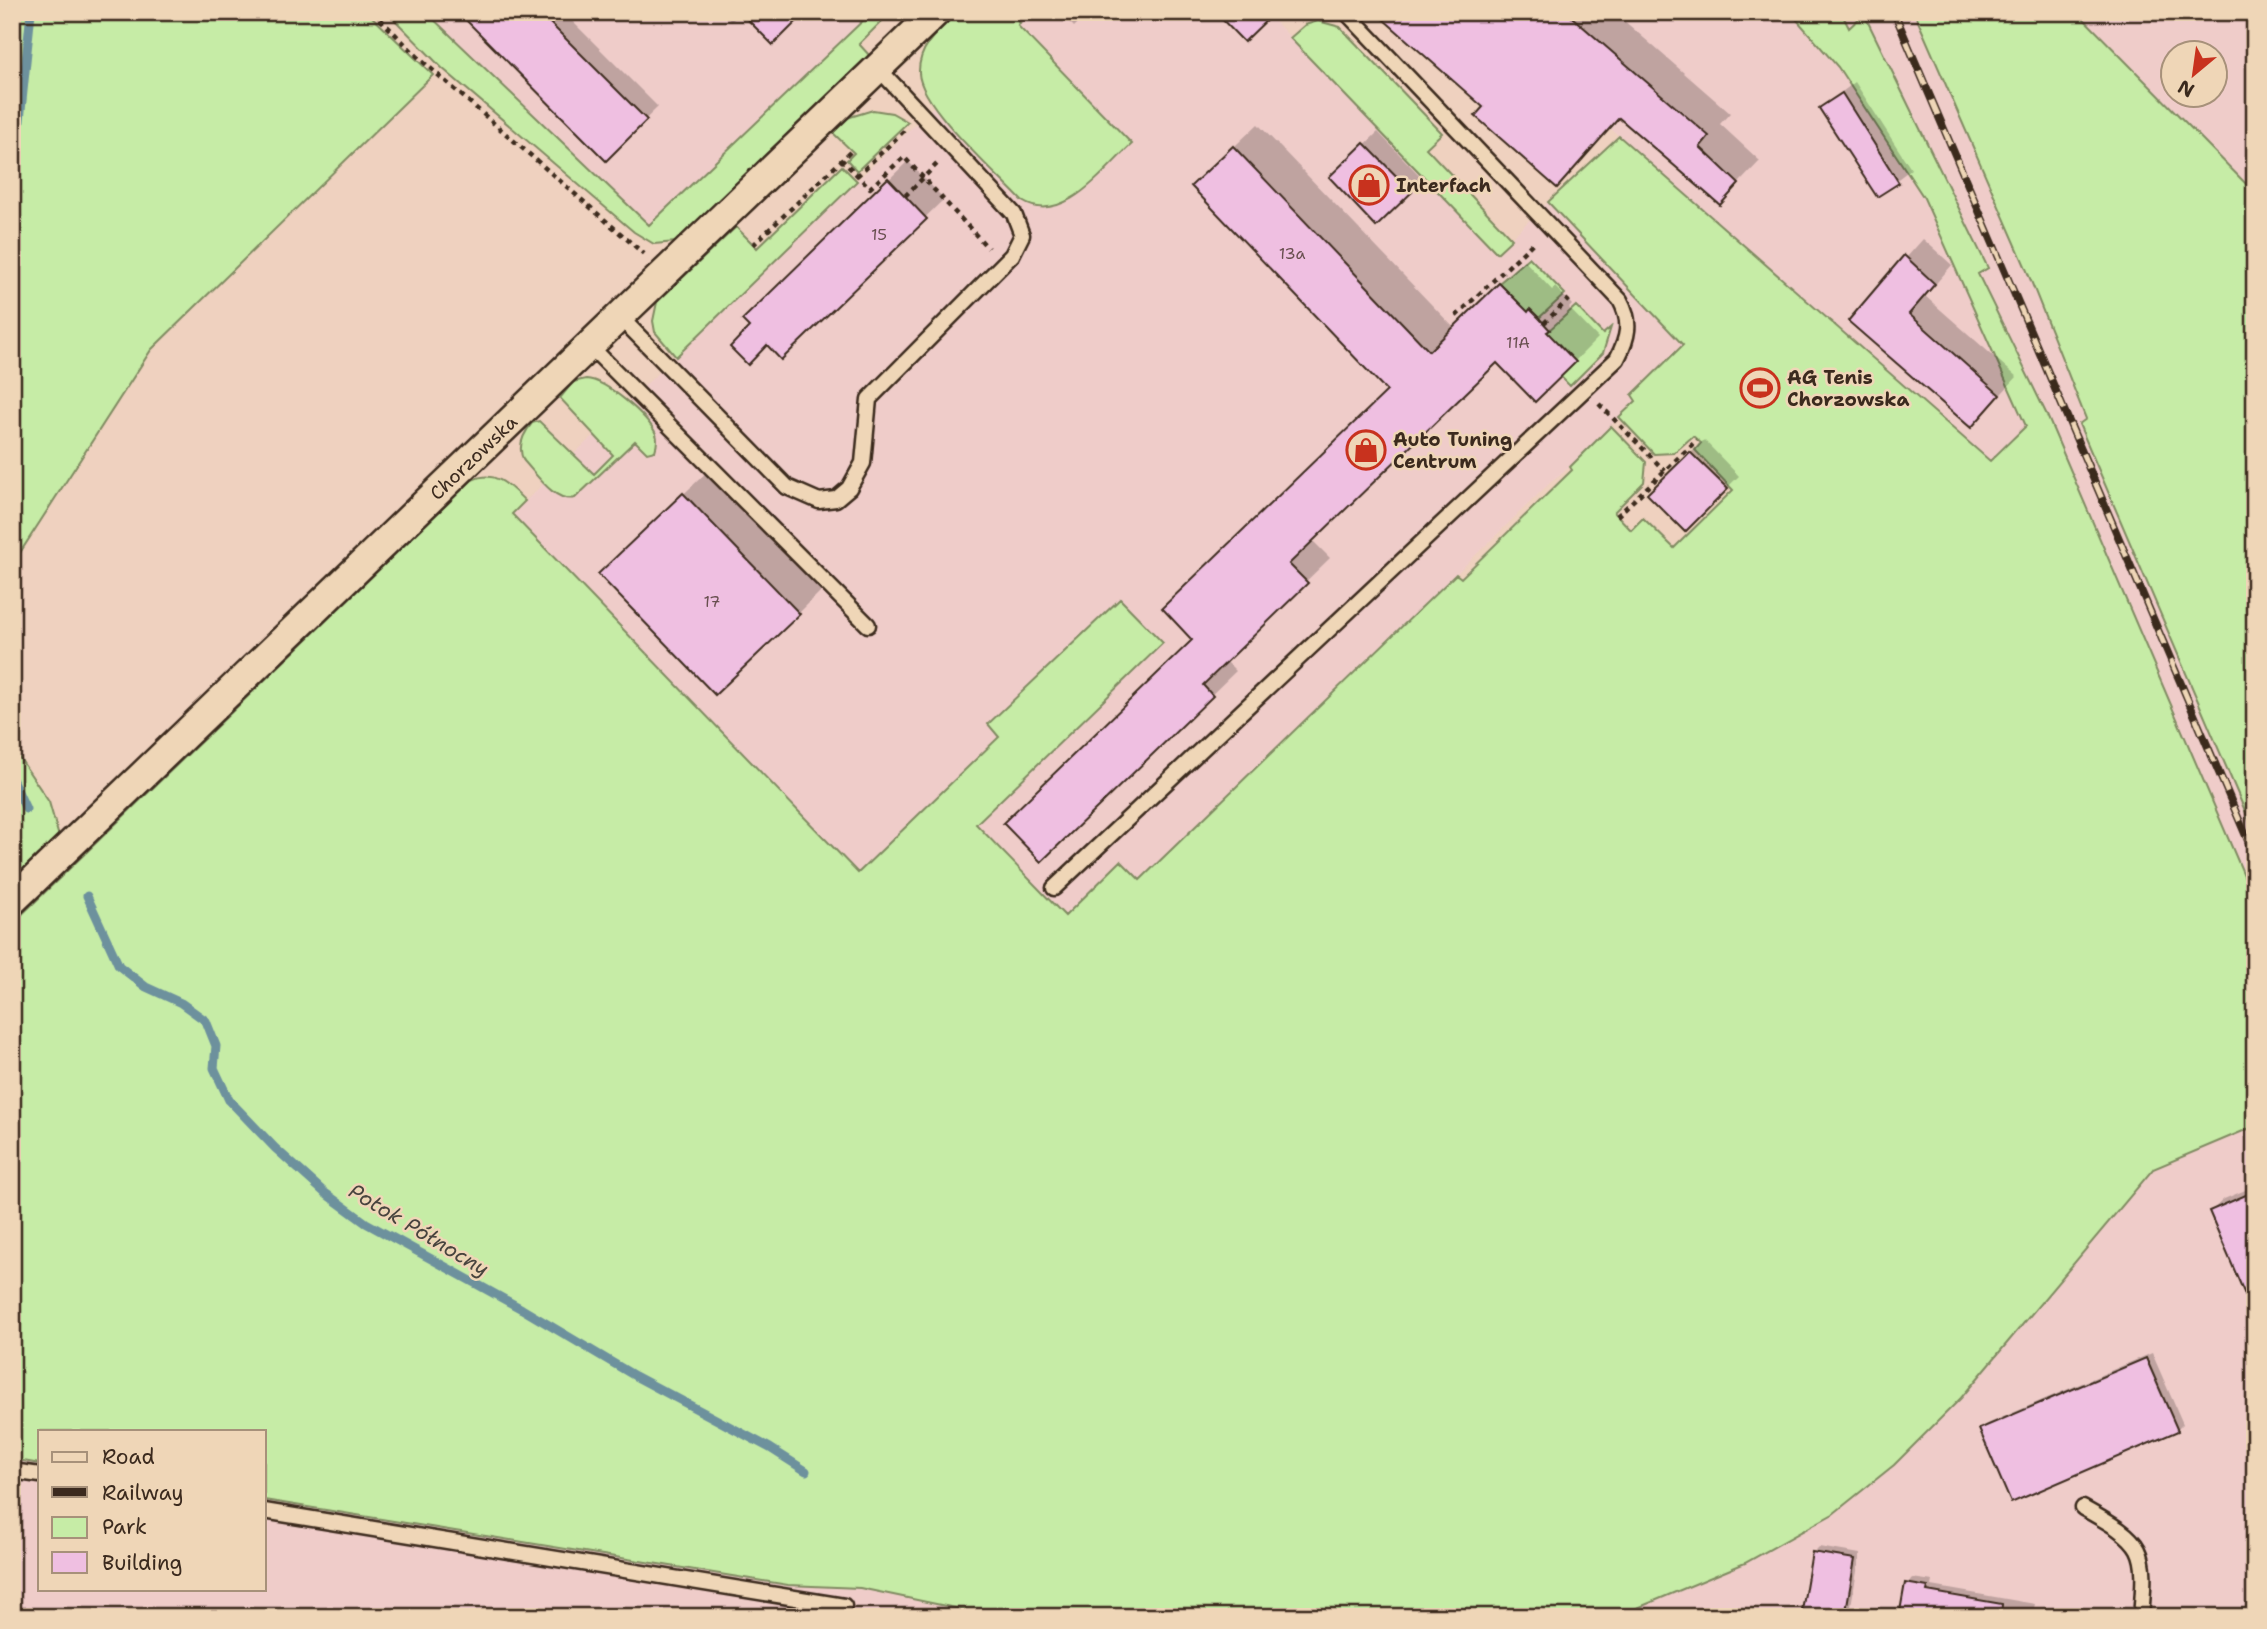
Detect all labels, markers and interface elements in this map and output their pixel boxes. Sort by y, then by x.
north arrow [2158,38,2228,108]
text: N [2173,74,2199,103]
shop icon: Interfach [1348,164,1390,206]
place label: Interfach [1396,173,1492,198]
house number: 15 [871,224,887,245]
house number: 13a [1279,243,1305,264]
house number: 11A [1506,332,1530,353]
place label: AG Tenis Chorzowska [1787,365,1909,412]
sports icon: AG Tenis Chorzowska [1739,367,1781,409]
street label: Chorzowska [424,410,523,506]
place label: Auto Tuning Centrum [1393,427,1512,474]
shop icon: Auto Tuning Centrum [1345,429,1387,471]
house number: 17 [703,591,721,612]
water label: Potok Północny [344,1177,494,1283]
legend [38,1430,266,1590]
text: Road [102,1443,155,1471]
text: Railway [102,1479,184,1507]
text: Park [102,1513,147,1541]
text: Building [102,1549,182,1577]

